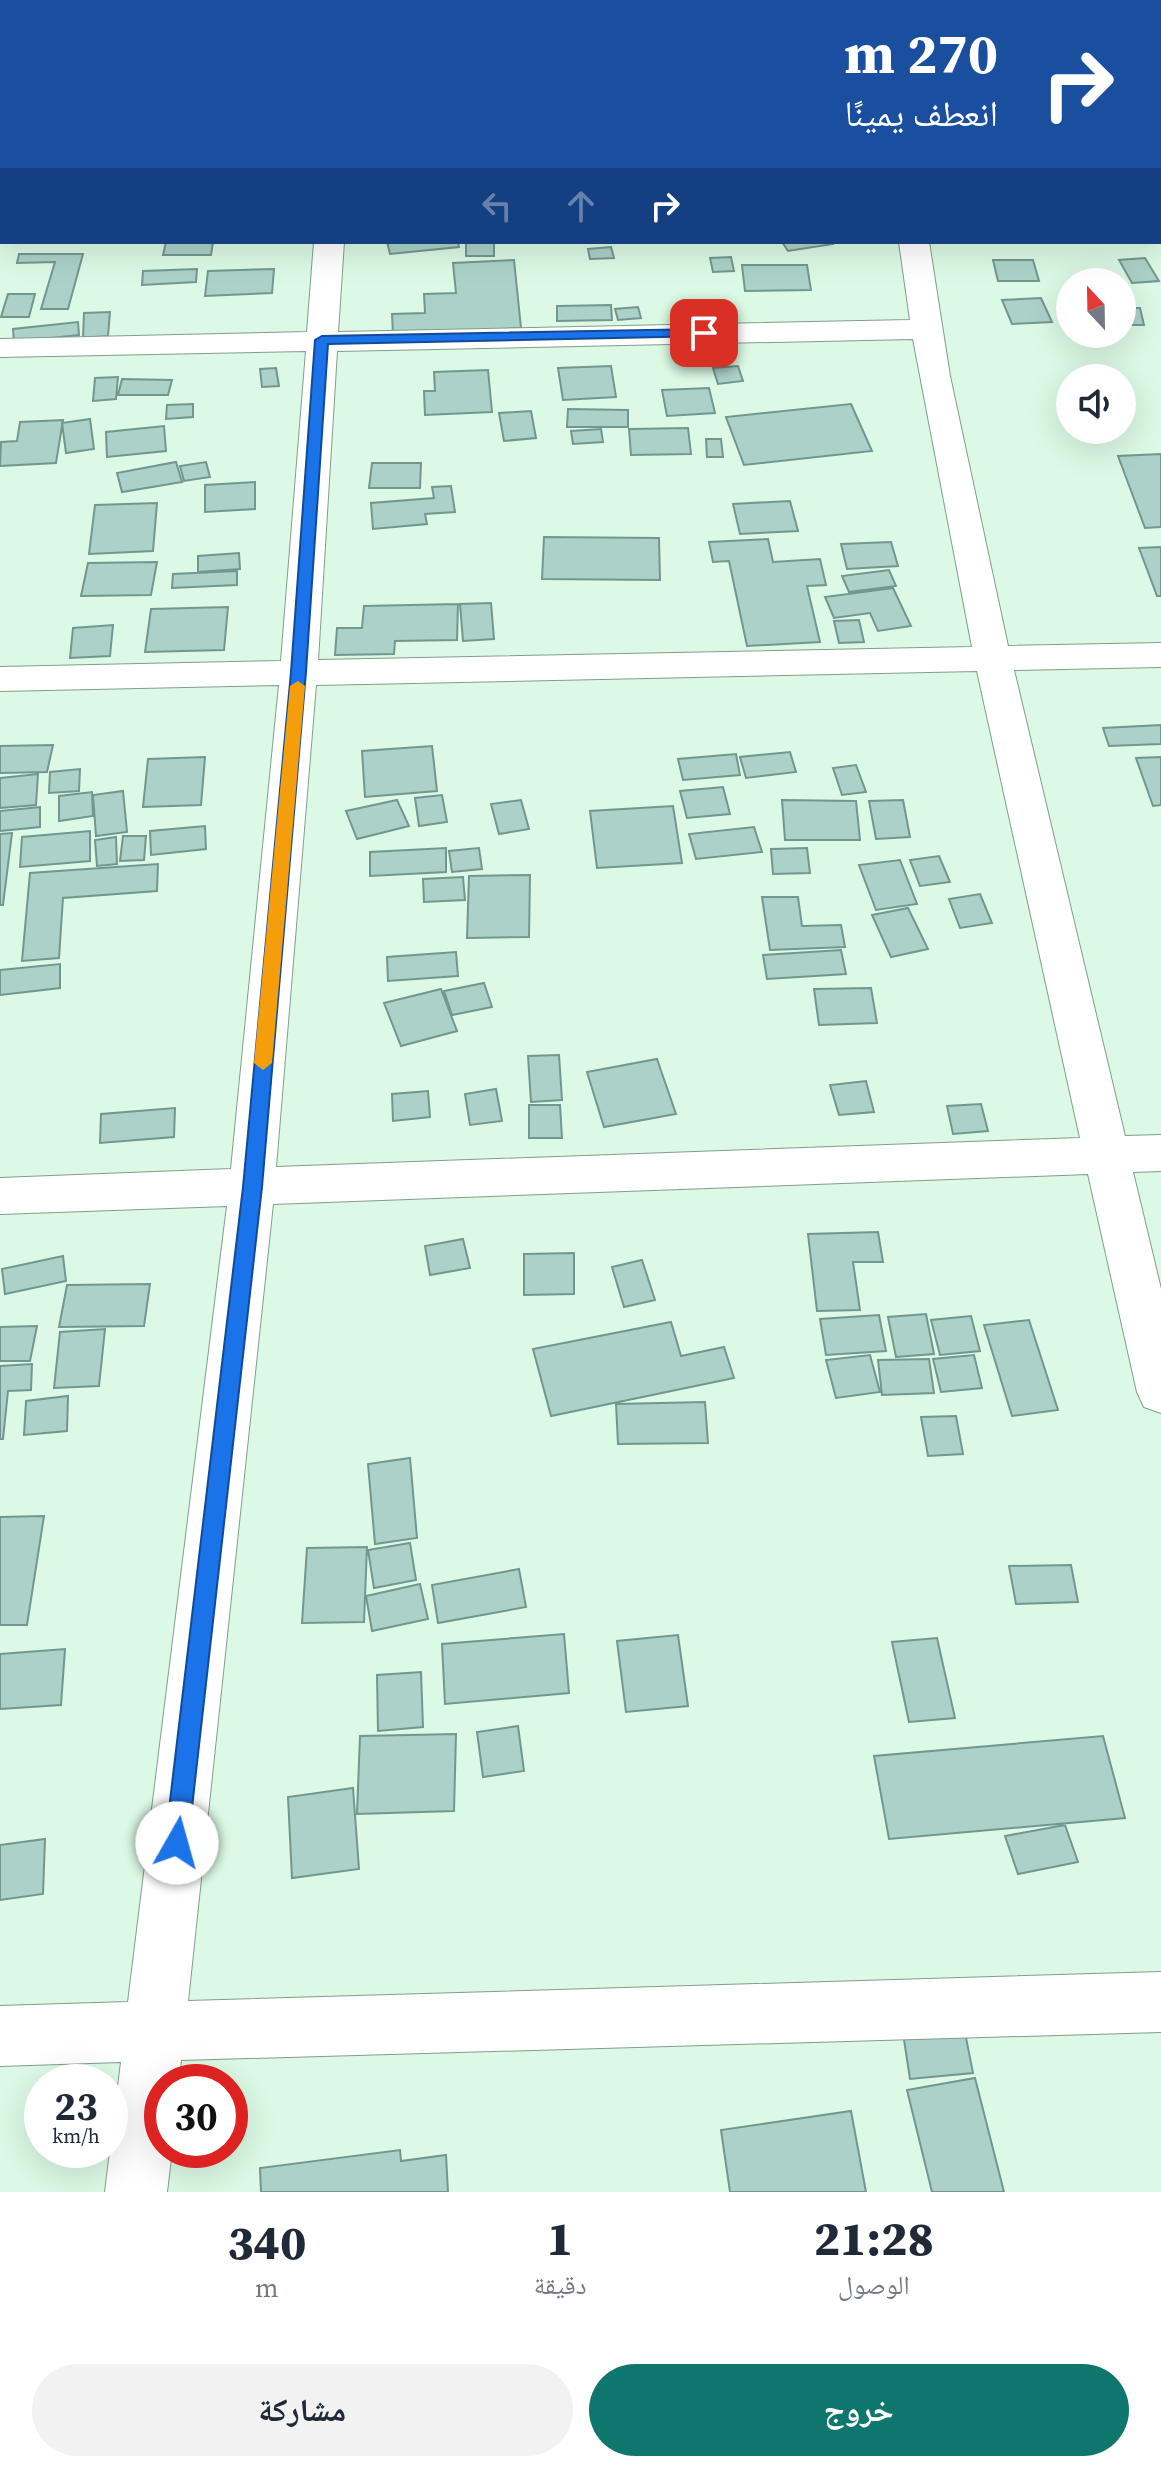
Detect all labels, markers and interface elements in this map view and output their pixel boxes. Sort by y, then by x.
text: 270 m [844,15,998,92]
icon: right [1026,32,1130,136]
text: انعطف يمينًا [844,89,998,138]
icon: left [475,184,519,228]
icon: ahead [559,184,603,228]
icon: right [643,184,687,228]
north arrow [1056,268,1136,348]
map controls [1056,268,1136,444]
pin [670,299,738,367]
icon: arrive [682,311,726,355]
button: sound [1056,364,1136,444]
position arrow [135,1801,219,1885]
speed limit sign: 30 [144,2064,248,2168]
text: 23 [54,2079,98,2133]
text: km/h [52,2122,100,2150]
text: 1 [547,2205,573,2271]
text: 21:28 [814,2205,934,2271]
text: 340 [227,2209,307,2275]
text: دقيقة [534,2267,587,2303]
text: الوصول [838,2267,910,2303]
text: m [255,2270,279,2306]
button: مشاركة [32,2364,573,2456]
button: خروج [589,2364,1129,2456]

